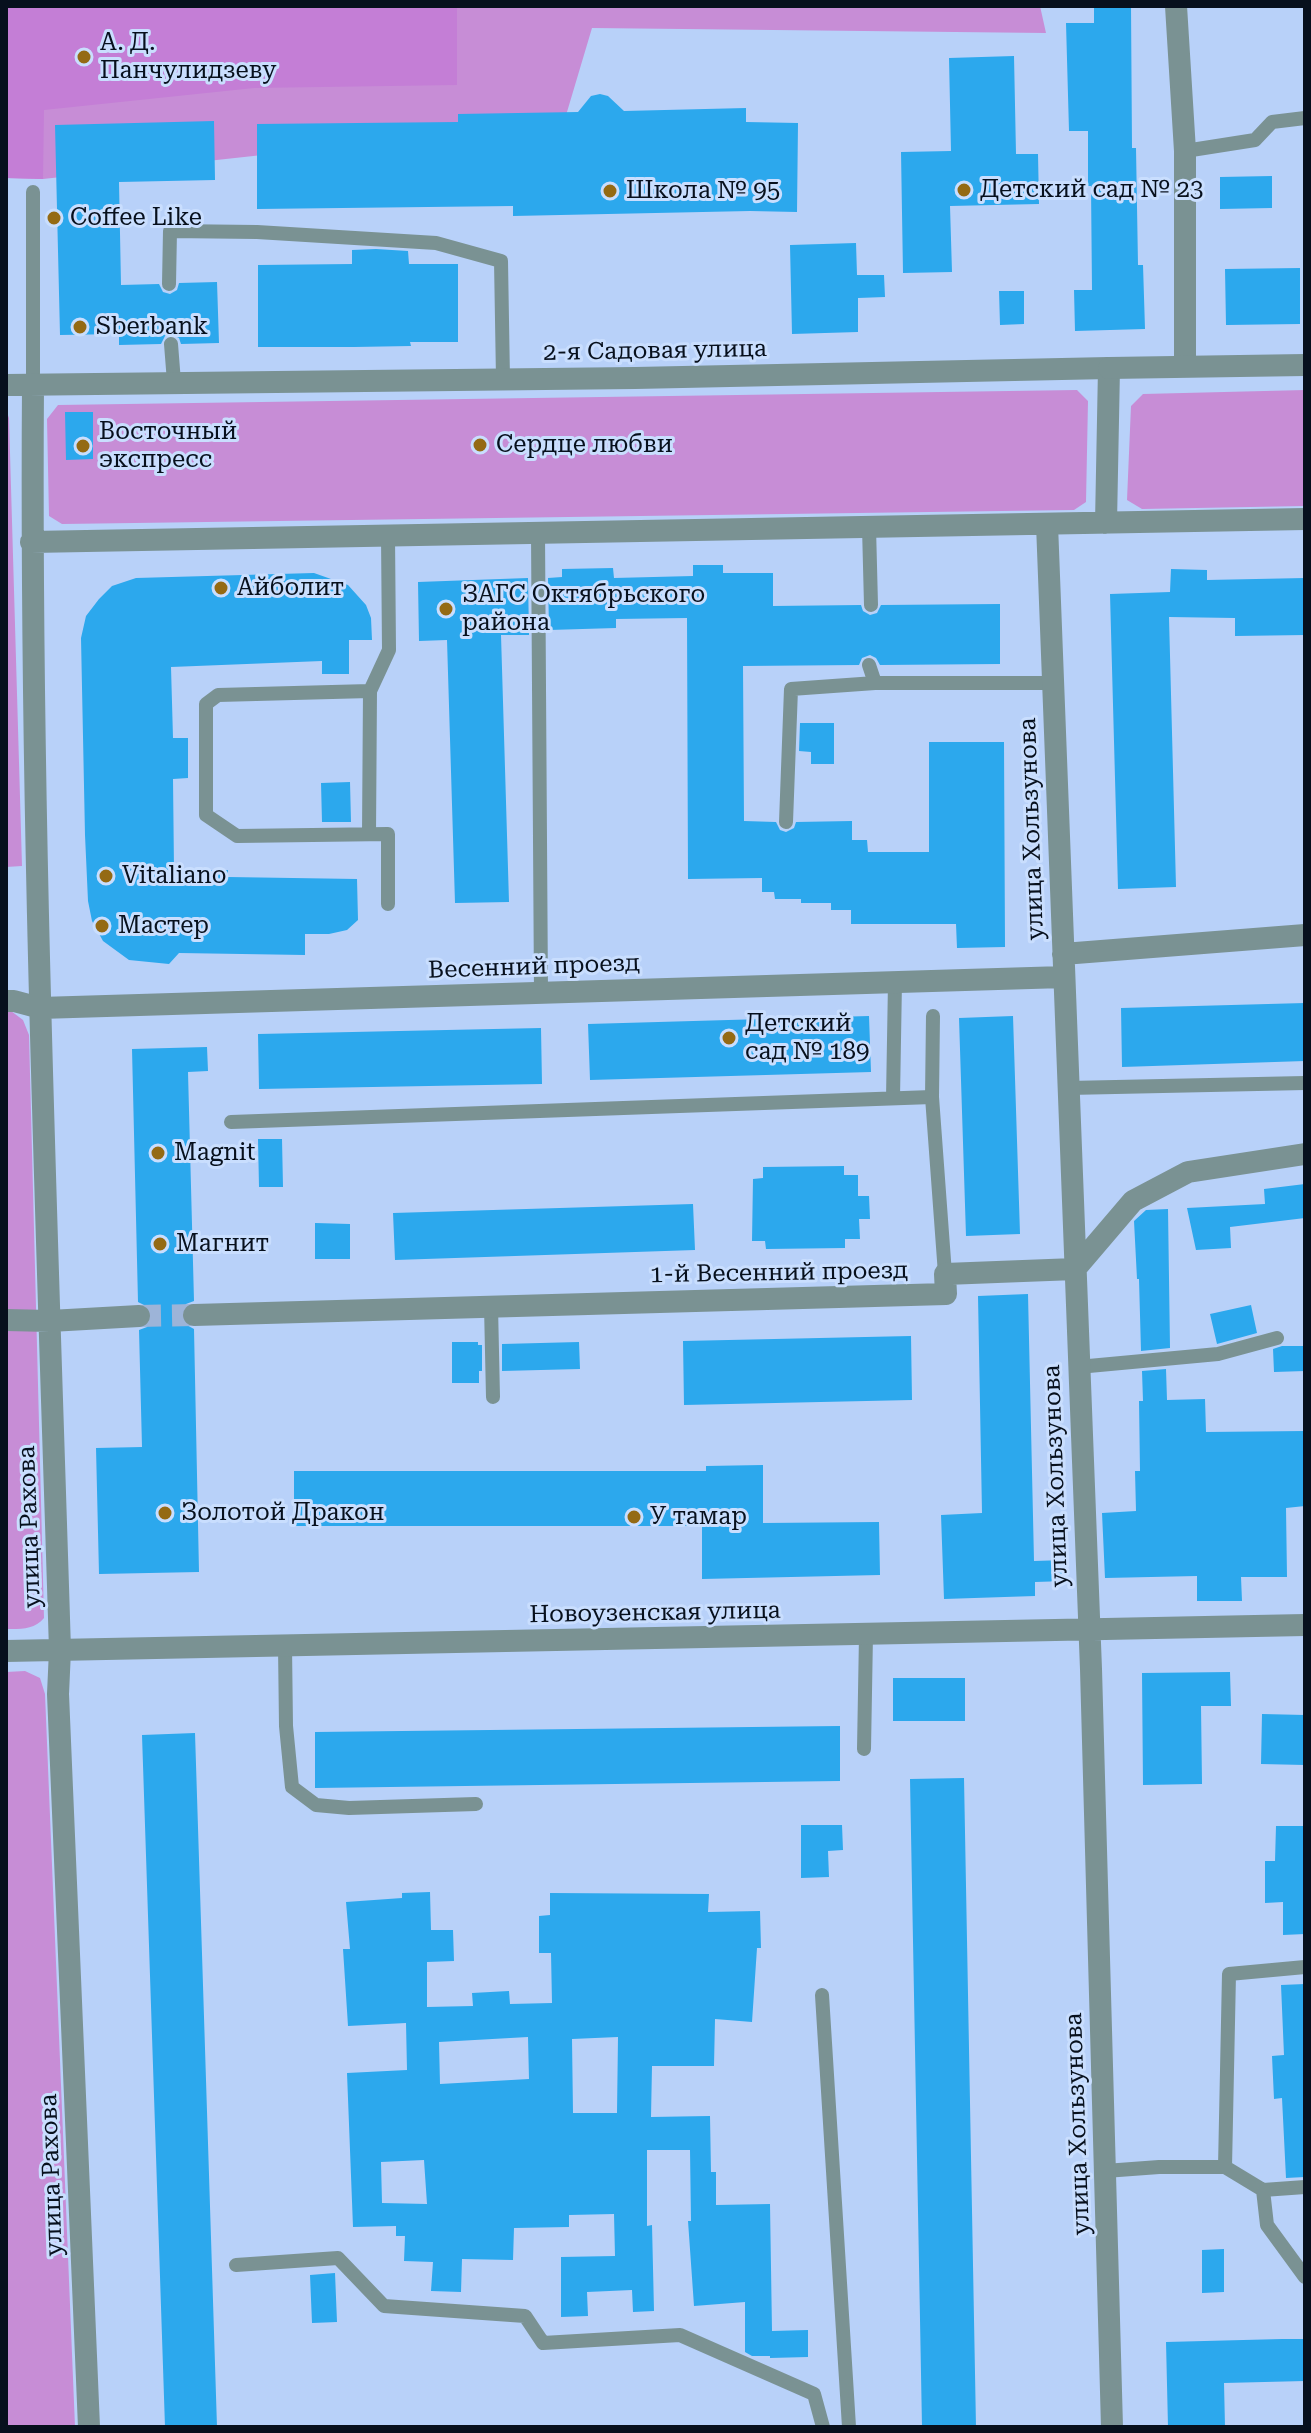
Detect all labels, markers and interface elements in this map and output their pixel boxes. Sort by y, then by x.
place label: А. Д. Панчулидзеву [100,29,276,85]
marker: А. Д. Панчулидзеву [75,48,93,66]
place label: Детский сад № 23 [980,176,1203,204]
place label: Школа № 95 [626,177,780,205]
marker: Детский сад № 23 [955,181,973,199]
marker: Школа № 95 [601,182,619,200]
place label: Coffee Like [70,204,202,232]
marker: Coffee Like [45,209,63,227]
place label: Sberbank [96,313,208,341]
marker: Sberbank [71,318,89,336]
street label: 2-я Садовая улица [543,335,767,367]
place label: Восточный экспресс [99,418,237,474]
place label: Сердце любви [496,431,673,459]
marker: Сердце любви [471,436,489,454]
marker: Восточный экспресс [74,437,92,455]
place label: Айболит [237,574,344,602]
marker: Айболит [212,579,230,597]
place label: ЗАГС Октябрьского района [462,581,705,637]
marker: ЗАГС Октябрьского района [437,600,455,618]
street label: улица Хользунова [1014,717,1050,941]
place label: Vitaliano [122,862,227,890]
marker: Vitaliano [97,867,115,885]
place label: Мастер [118,912,209,940]
marker: Мастер [93,917,111,935]
street label: Весенний проезд [428,949,640,985]
place label: Детский сад № 189 [745,1010,869,1066]
marker: Детский сад № 189 [720,1029,738,1047]
place label: Magnit [174,1139,255,1167]
marker: Magnit [149,1144,167,1162]
place label: Магнит [176,1230,269,1258]
marker: Магнит [151,1235,169,1253]
street label: 1-й Весенний проезд [650,1256,908,1290]
street label: улица Хользунова [1038,1364,1074,1588]
street label: улица Рахова [13,1445,47,1609]
place label: Золотой Дракон [181,1499,384,1527]
place label: У тамар [650,1503,747,1531]
marker: Золотой Дракон [156,1504,174,1522]
marker: У тамар [625,1508,643,1526]
street label: Новоузенская улица [529,1596,781,1630]
street label: улица Хользунова [1060,2012,1096,2236]
street label: улица Рахова [35,2093,69,2257]

